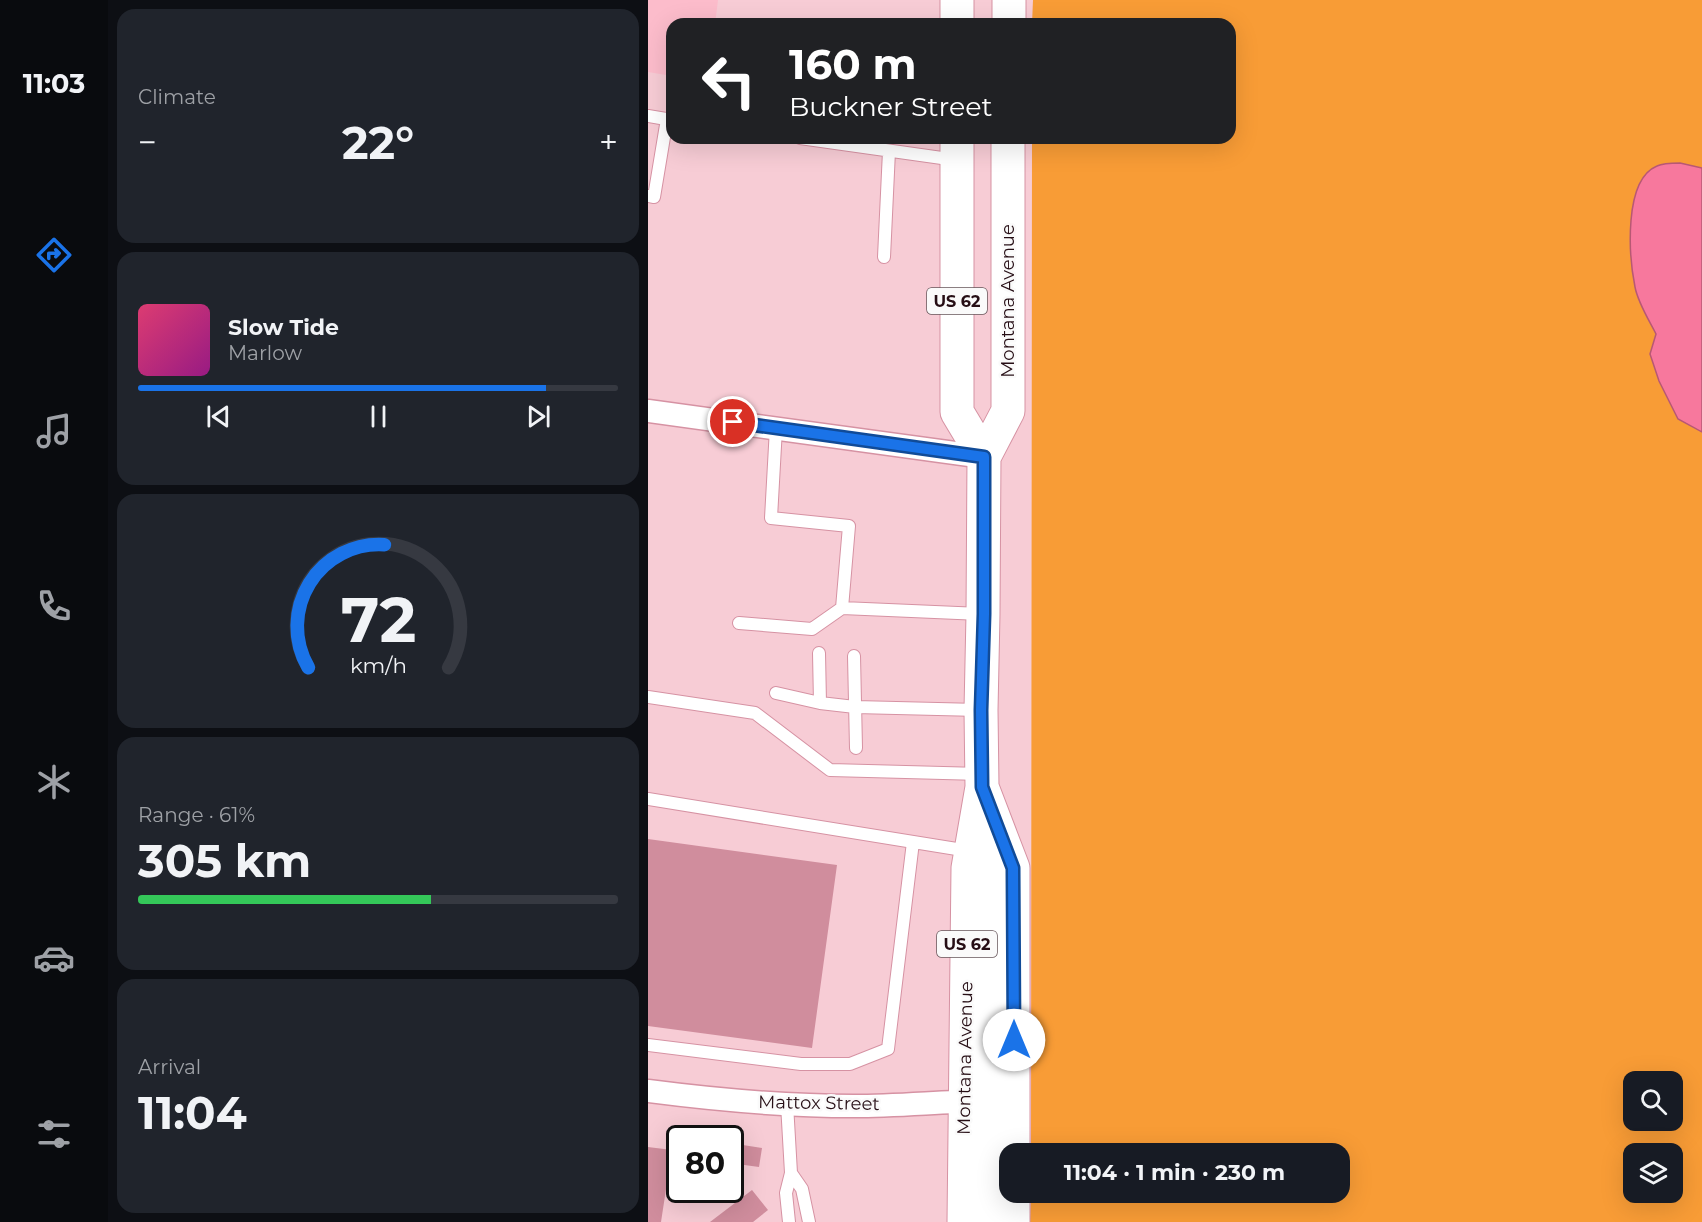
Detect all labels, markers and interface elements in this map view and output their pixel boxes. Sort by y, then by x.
text: 160 m [789,38,917,90]
icon: left [690,42,768,120]
text: 11:03 [23,67,85,100]
text: Climate [138,85,216,109]
text: Buckner Street [789,90,993,123]
text: 22° [342,115,414,170]
text: − [138,122,157,162]
text: + [599,122,618,162]
street label: Montana Avenue [997,224,1019,378]
icon: directions [33,234,75,276]
road number: US 62 [927,288,987,314]
text: Slow Tide [228,314,339,341]
text: Marlow [228,341,302,365]
pin [707,396,758,447]
icon: previous [202,400,235,433]
icon: pause [362,400,395,433]
icon: next [522,400,555,433]
icon: arrive [716,405,749,438]
icon: music [33,410,75,452]
text: 72 [340,582,416,658]
icon: phone [33,585,75,627]
text: km/h [349,652,407,678]
icon: climate [33,761,75,803]
text: Range · 61% [138,803,255,827]
text: 305 km [138,833,311,888]
road number: US 62 [937,931,997,957]
icon: car [33,937,75,979]
street label: Montana Avenue [953,981,977,1135]
position arrow [982,1008,1046,1072]
text: Arrival [138,1055,201,1079]
map controls [1623,1071,1683,1203]
button: search [1623,1071,1683,1131]
text: 11:04 [138,1085,247,1140]
street label: Mattox Street [758,1091,880,1115]
icon: filters [33,1113,75,1155]
speed limit sign: 80 [666,1125,744,1203]
button: layers [1623,1143,1683,1203]
text: 11:04 · 1 min · 230 m [1064,1159,1285,1186]

